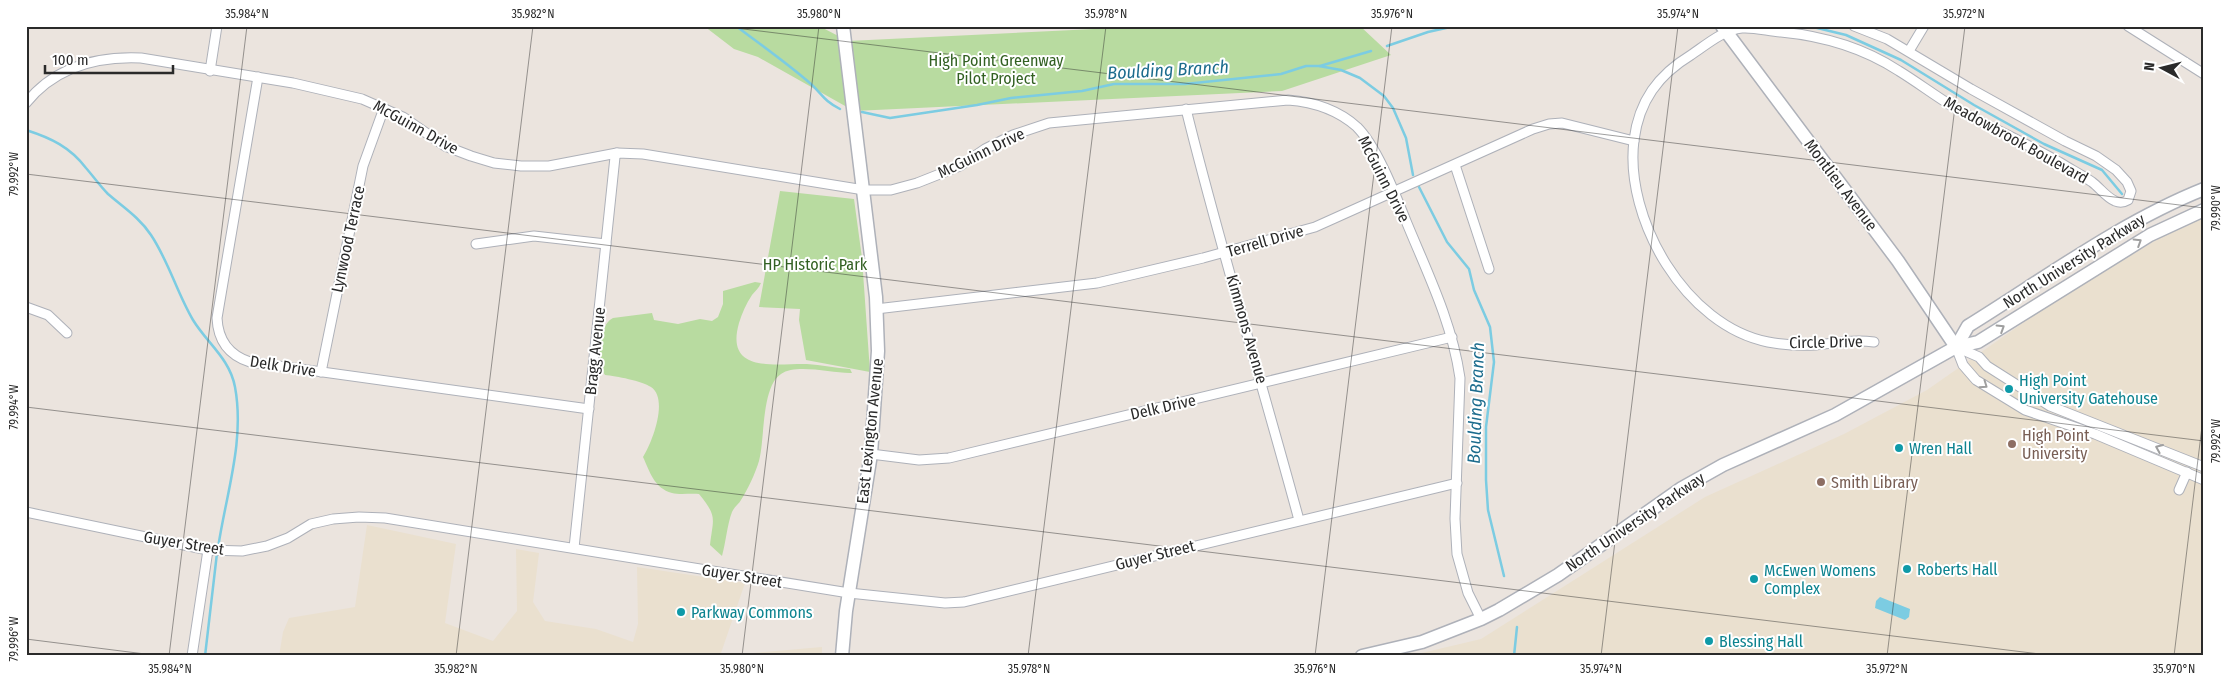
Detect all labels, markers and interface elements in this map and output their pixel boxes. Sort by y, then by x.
text: 35.984°N [225,7,269,21]
text: 35.982°N [511,7,555,21]
text: 35.980°N [797,7,841,21]
text: 35.978°N [1085,7,1127,21]
text: 35.976°N [1371,7,1413,21]
text: 35.974°N [1657,7,1699,21]
text: 35.972°N [1943,7,1985,21]
scale bar [45,42,172,74]
north arrow [2138,42,2188,92]
text: 100 m [52,51,89,69]
park label: High Point Greenway Pilot Project [929,51,1064,88]
water label: Boulding Branch [1107,56,1229,84]
text: N [2141,61,2159,72]
street label: Meadowbrook Boulevard [1940,92,2092,188]
street label: McGuinn Drive [370,96,462,158]
street label: McGuinn Drive [934,124,1028,182]
street label: McGuinn Drive [1354,133,1414,225]
street label: Montlieu Avenue [1800,135,1882,235]
text: 79.992°W [7,152,21,196]
street label: Lynwood Terrace [327,184,369,294]
text: 79.990°W [2209,185,2223,231]
street label: North University Parkway [2000,209,2149,312]
street label: Terrell Drive [1224,221,1306,261]
one-way arrow [2133,238,2142,248]
park label: HP Historic Park [763,255,868,274]
street label: Kimmons Avenue [1222,272,1272,386]
street label: Bragg Avenue [581,306,609,396]
one-way arrow [1996,325,2005,335]
street label: Circle Drive [1789,332,1863,352]
water label: Boulding Branch [1463,342,1489,464]
street label: Delk Drive [249,351,317,381]
street label: East Lexington Avenue [853,357,887,505]
place label: High Point University Gatehouse [2019,371,2158,408]
one-way arrow [1978,379,1988,388]
marker: High Point University Gatehouse [2003,383,2015,395]
text: 79.994°W [7,385,21,429]
street label: Delk Drive [1128,390,1198,424]
text: 79.992°W [2209,419,2223,463]
place label: High Point University [2022,426,2090,463]
marker: High Point University [2006,438,2018,450]
place label: Wren Hall [1909,439,1972,458]
marker: Wren Hall [1893,442,1905,454]
one-way arrow [2155,444,2164,454]
street label: North University Parkway [1562,468,1709,576]
place label: Smith Library [1831,473,1919,492]
marker: Smith Library [1815,476,1827,488]
street label: Guyer Street [142,527,226,559]
street label: Guyer Street [1113,536,1197,574]
street label: Guyer Street [700,560,784,592]
place label: Roberts Hall [1917,560,1998,579]
place label: McEwen Womens Complex [1764,561,1876,598]
marker: Roberts Hall [1901,563,1913,575]
marker: McEwen Womens Complex [1748,573,1760,585]
place label: Parkway Commons [691,603,813,622]
marker: Parkway Commons [675,606,687,618]
text: 79.996°W [7,617,21,661]
place label: Blessing Hall [1719,632,1803,651]
marker: Blessing Hall [1703,635,1715,647]
text: 35.984°N [148,662,192,676]
text: 35.982°N [434,662,478,676]
text: 35.980°N [720,662,764,676]
text: 35.978°N [1008,662,1050,676]
text: 35.976°N [1294,662,1336,676]
text: 35.974°N [1580,662,1622,676]
text: 35.972°N [1866,662,1908,676]
text: 35.970°N [2153,662,2195,676]

